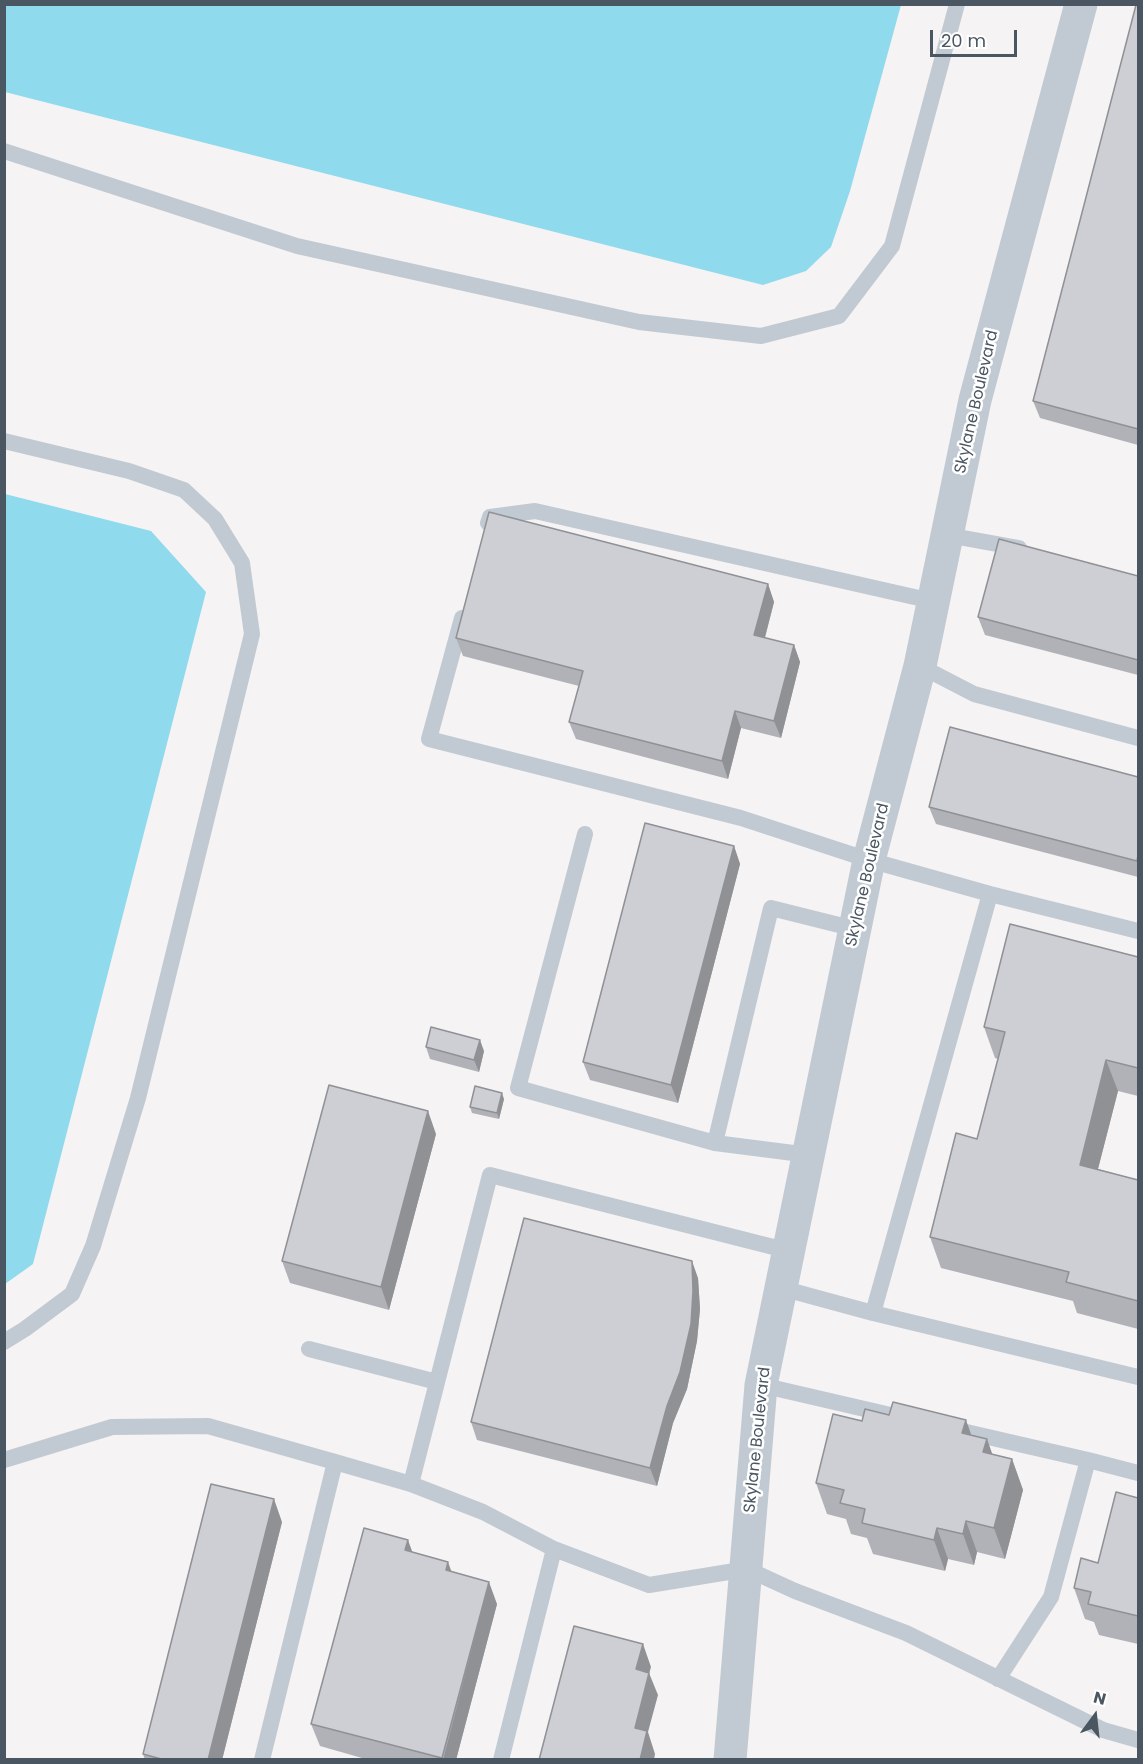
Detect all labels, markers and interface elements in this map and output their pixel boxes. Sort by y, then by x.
scale bar [933,18,1020,56]
text: 20 m [941,28,986,53]
street label: Skylane Boulevard [951,328,1003,476]
street label: Skylane Boulevard [842,801,894,949]
street label: Skylane Boulevard [741,1366,775,1514]
text: N [1091,1685,1109,1711]
north arrow [1065,1686,1125,1746]

